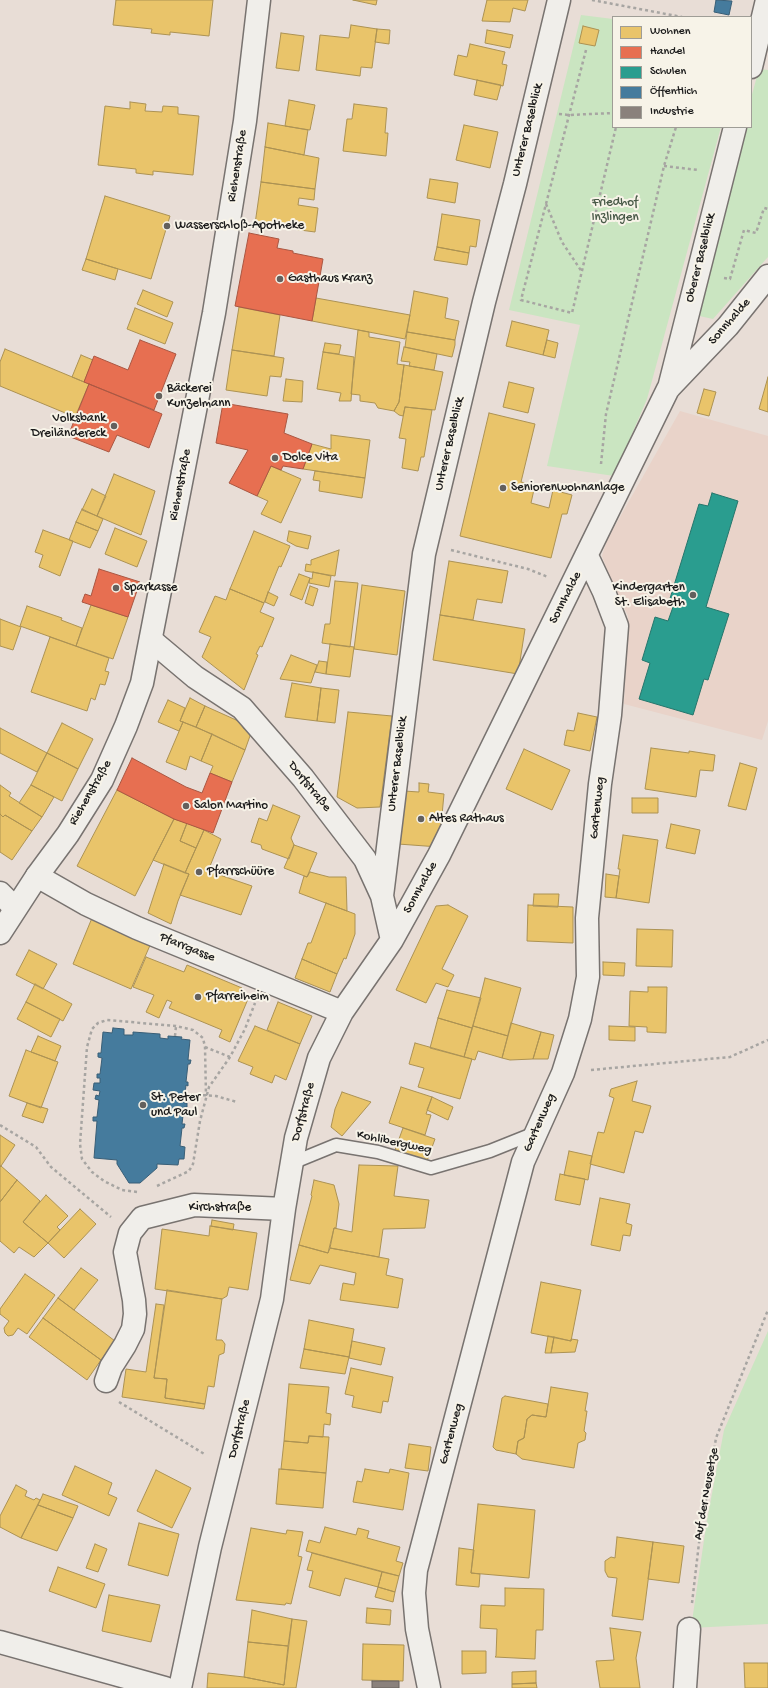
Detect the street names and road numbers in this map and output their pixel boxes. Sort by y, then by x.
street label: Unterer Baselblick [509,82,547,178]
street label: Riehenstraße [225,129,251,203]
street label: Oberer Baselblick [682,212,720,304]
street label: Sonnhalde [706,296,754,348]
street label: Unterer Baselblick [432,396,468,492]
street label: Riehenstraße [166,448,196,522]
street label: Sonnhalde [546,569,586,627]
street label: Unterer Baselblick [384,716,412,812]
street label: Riehenstraße [66,758,116,828]
street label: Dorfstraße [284,759,334,815]
street label: Gartenweg [587,776,609,840]
street label: Sonnhalde [400,860,442,916]
street label: Pfarrgasse [157,930,217,966]
street label: Dorfstraße [289,1081,319,1143]
street label: Gartenweg [520,1091,560,1155]
street label: Kohlibergweg [355,1127,433,1159]
street label: Kirchstraße [189,1200,251,1216]
street label: Dorfstraße [225,1398,255,1460]
street label: Gartenweg [436,1402,468,1466]
street label: Auf der Neusetze [691,1447,723,1541]

